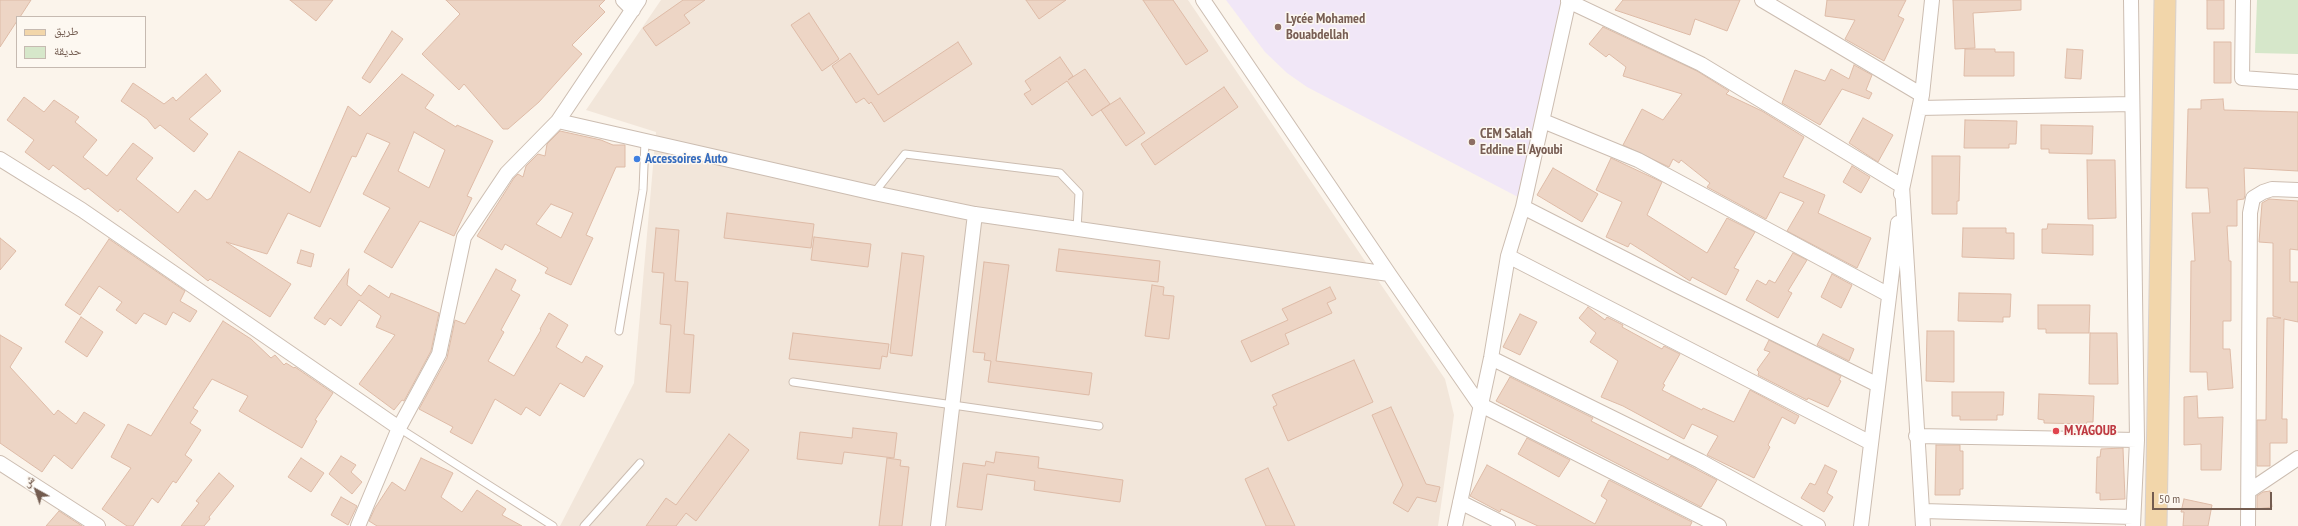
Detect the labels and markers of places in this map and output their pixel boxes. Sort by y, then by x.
place label: Lycée Mohamed Bouabdellah [1286,11,1365,44]
marker: Lycée Mohamed Bouabdellah [1273,22,1283,32]
place label: CEM Salah Eddine El Ayoubi [1480,126,1563,158]
marker: CEM Salah Eddine El Ayoubi [1467,137,1477,147]
place label: Accessoires Auto [645,151,728,167]
marker: Accessoires Auto [632,154,642,164]
place label: M.YAGOUB [2064,423,2117,439]
marker: M.YAGOUB [2051,426,2061,436]

